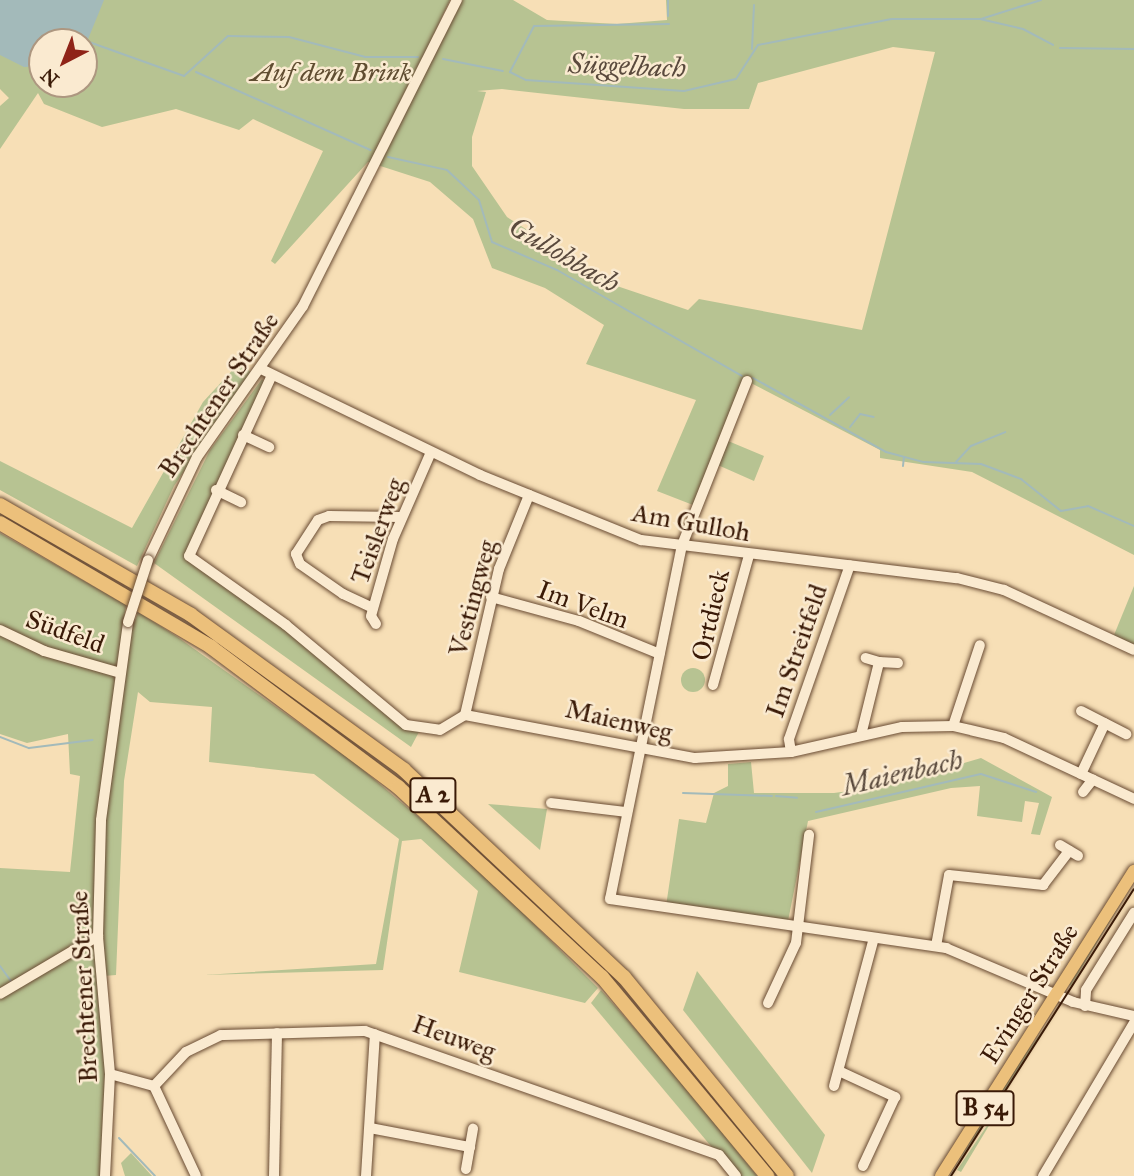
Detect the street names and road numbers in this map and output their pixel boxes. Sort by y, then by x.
street label: Brechtener Straße [152,307,286,483]
street label: Teislerweg [344,474,412,588]
street label: Am Gulloh [630,497,752,549]
street label: Vestingweg [443,536,503,660]
street label: Ortdieck [685,566,737,664]
street label: Im Velm [533,574,633,636]
street label: Im Streitfeld [760,580,834,722]
street label: Südfeld [22,603,108,661]
street label: Maienweg [562,694,676,748]
road number: A 2 [408,774,458,816]
street label: Brechtener Straße [63,890,105,1084]
street label: Evinger Straße [975,918,1085,1070]
street label: Heuweg [408,1009,500,1067]
road number: B 54 [955,1088,1015,1128]

